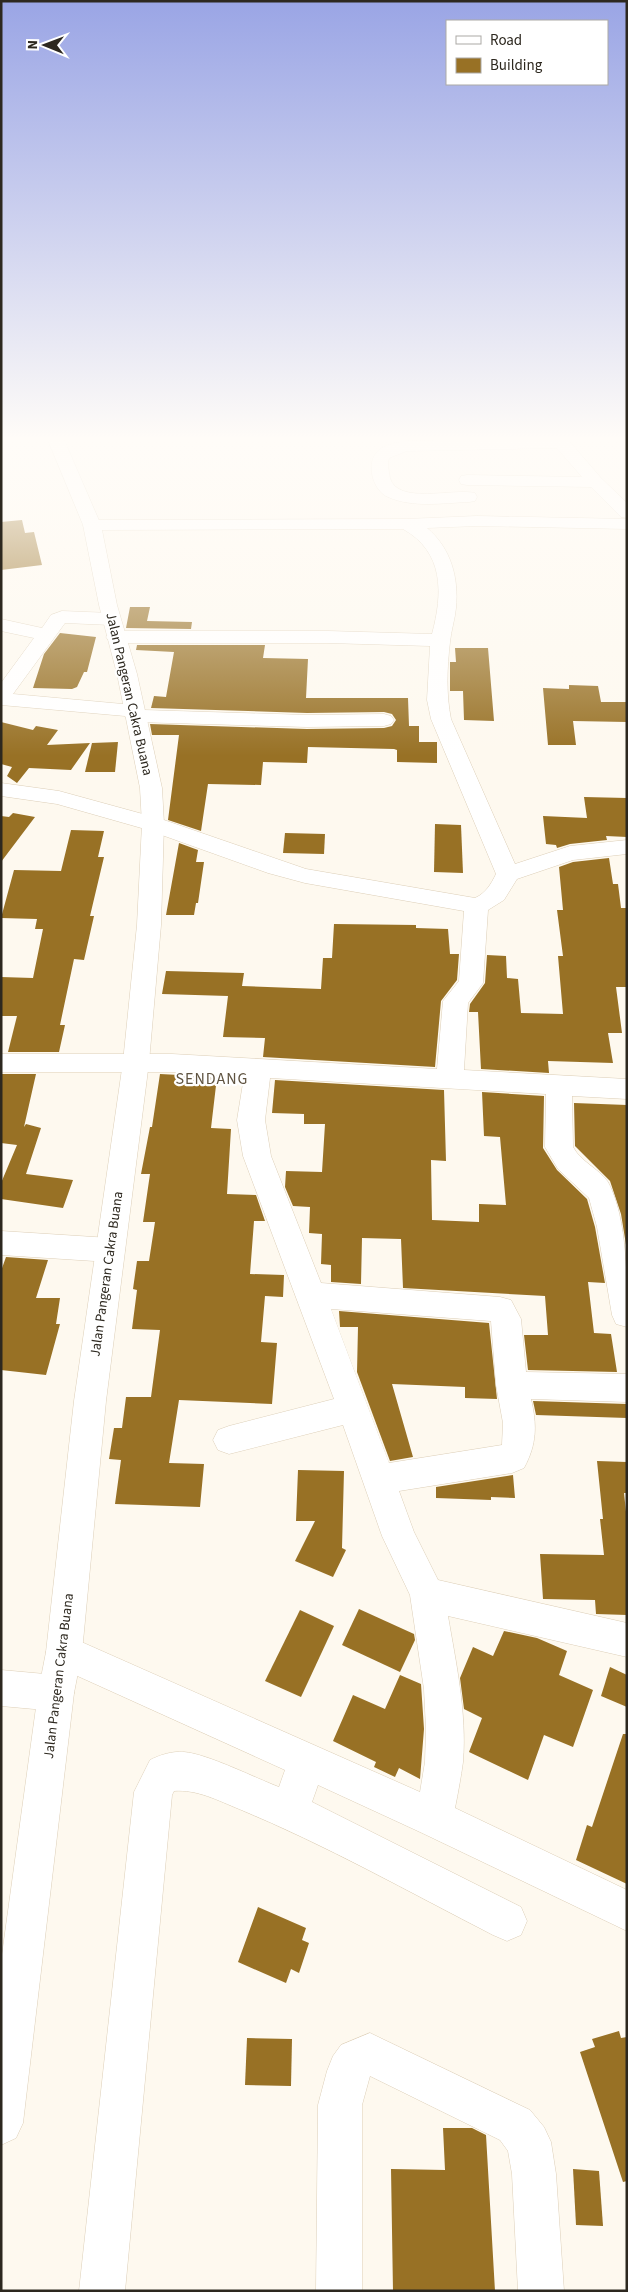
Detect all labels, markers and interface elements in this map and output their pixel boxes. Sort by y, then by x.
north arrow [20,20,70,70]
legend [446,20,608,85]
text: Road [490,30,522,51]
text: N [23,40,43,50]
text: Building [490,55,543,76]
street label: Jalan Pangeran Cakra Buana [101,611,157,777]
district label: SENDANG [176,1068,248,1090]
street label: Jalan Pangeran Cakra Buana [85,1190,129,1358]
street label: Jalan Pangeran Cakra Buana [39,1592,79,1760]

